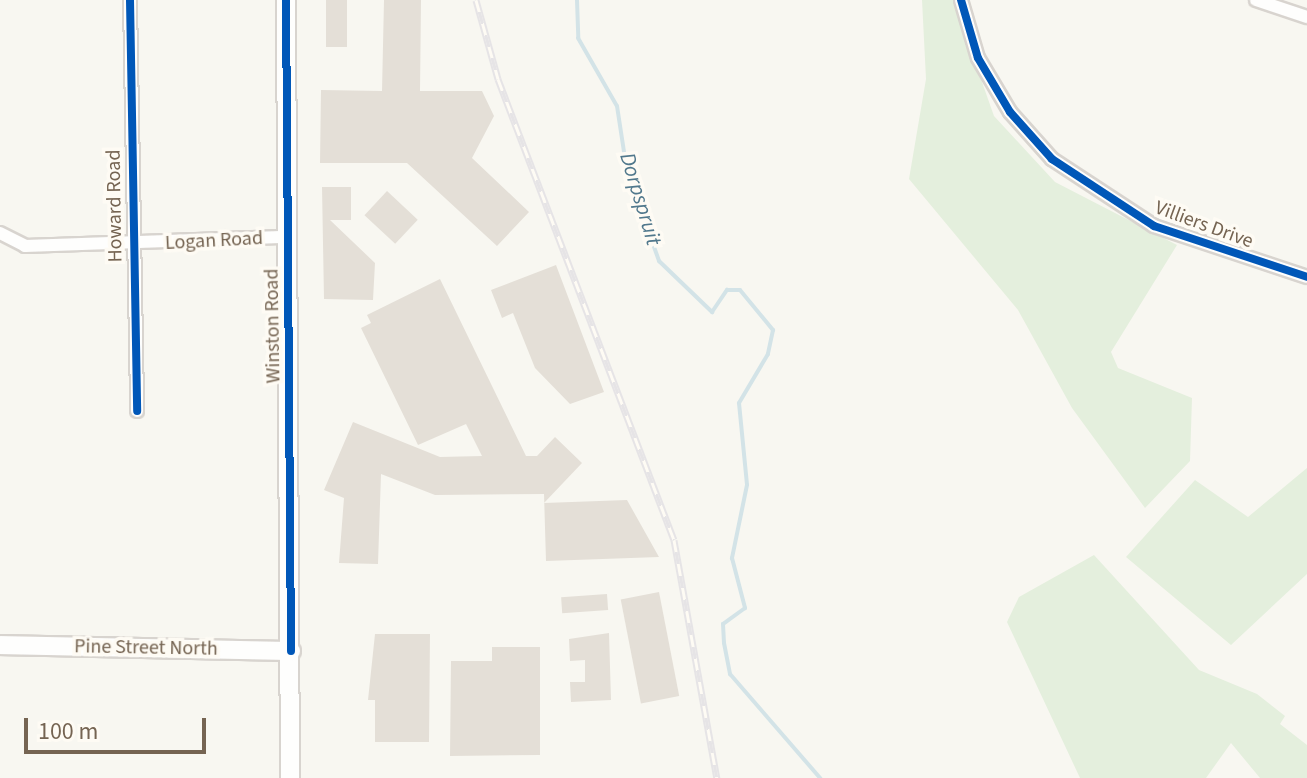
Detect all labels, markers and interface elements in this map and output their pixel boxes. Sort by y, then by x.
street label: Howard Road [102,149,128,263]
water label: Dorpspruit [613,149,667,249]
street label: Villiers Drive [1152,196,1256,254]
street label: Logan Road [164,226,264,256]
street label: Winston Road [260,268,286,384]
street label: Pine Street North [74,635,218,661]
scale bar [28,702,210,752]
text: 100 m [38,714,98,749]

